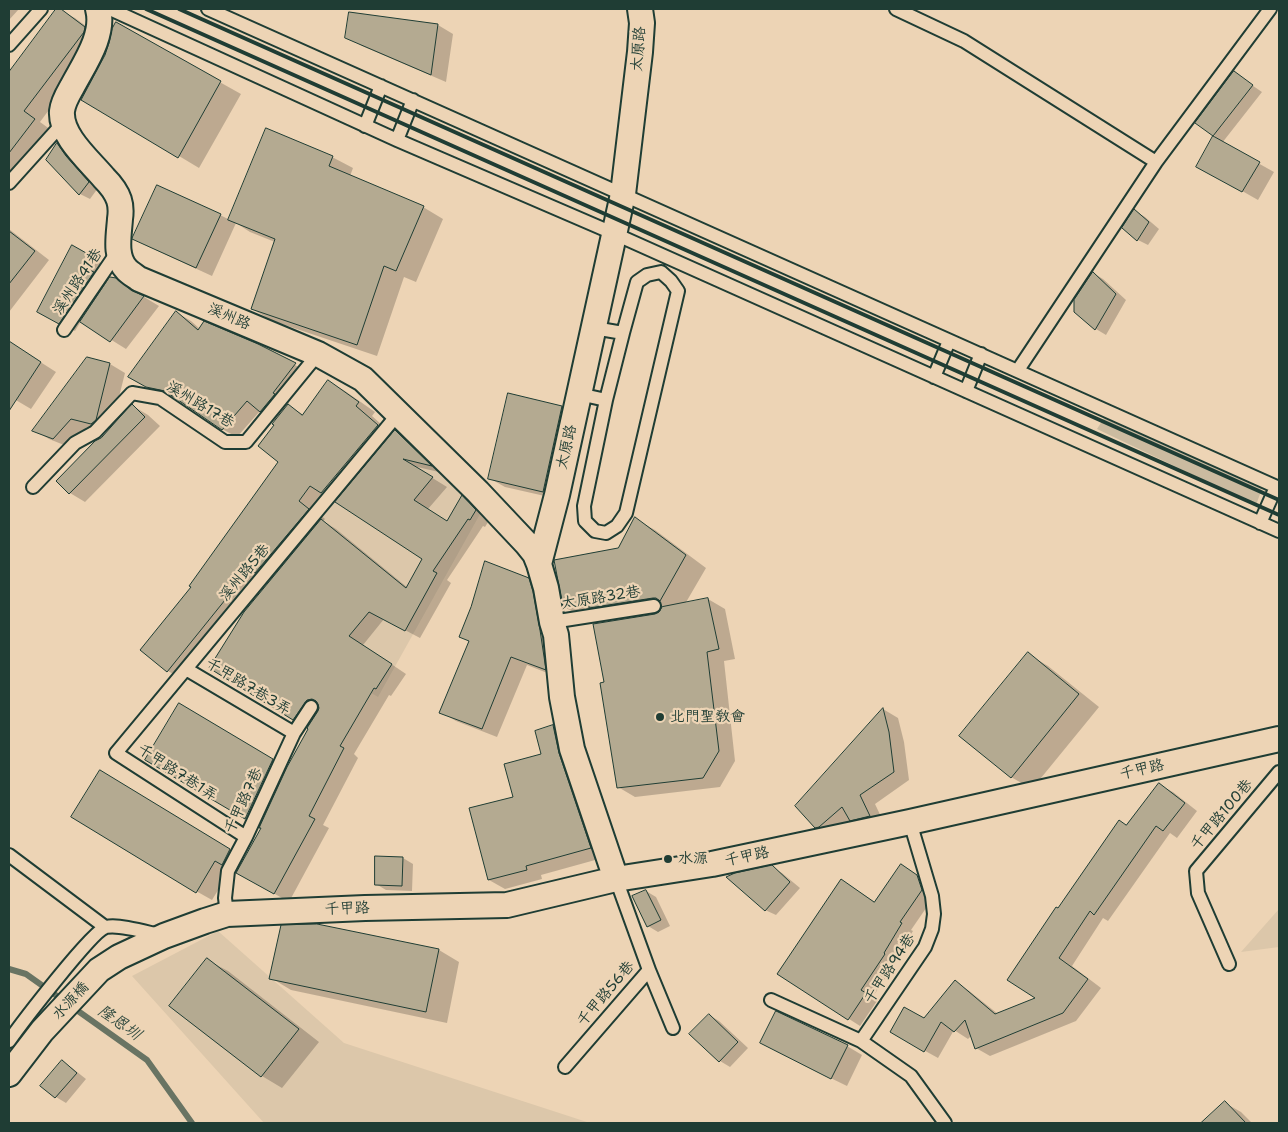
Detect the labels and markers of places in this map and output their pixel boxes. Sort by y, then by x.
place label: 北門聖教會 [670,708,745,726]
marker: 北門聖教會 [654,711,666,723]
place label: 水源 [678,850,708,868]
marker: 水源 [662,853,674,865]

